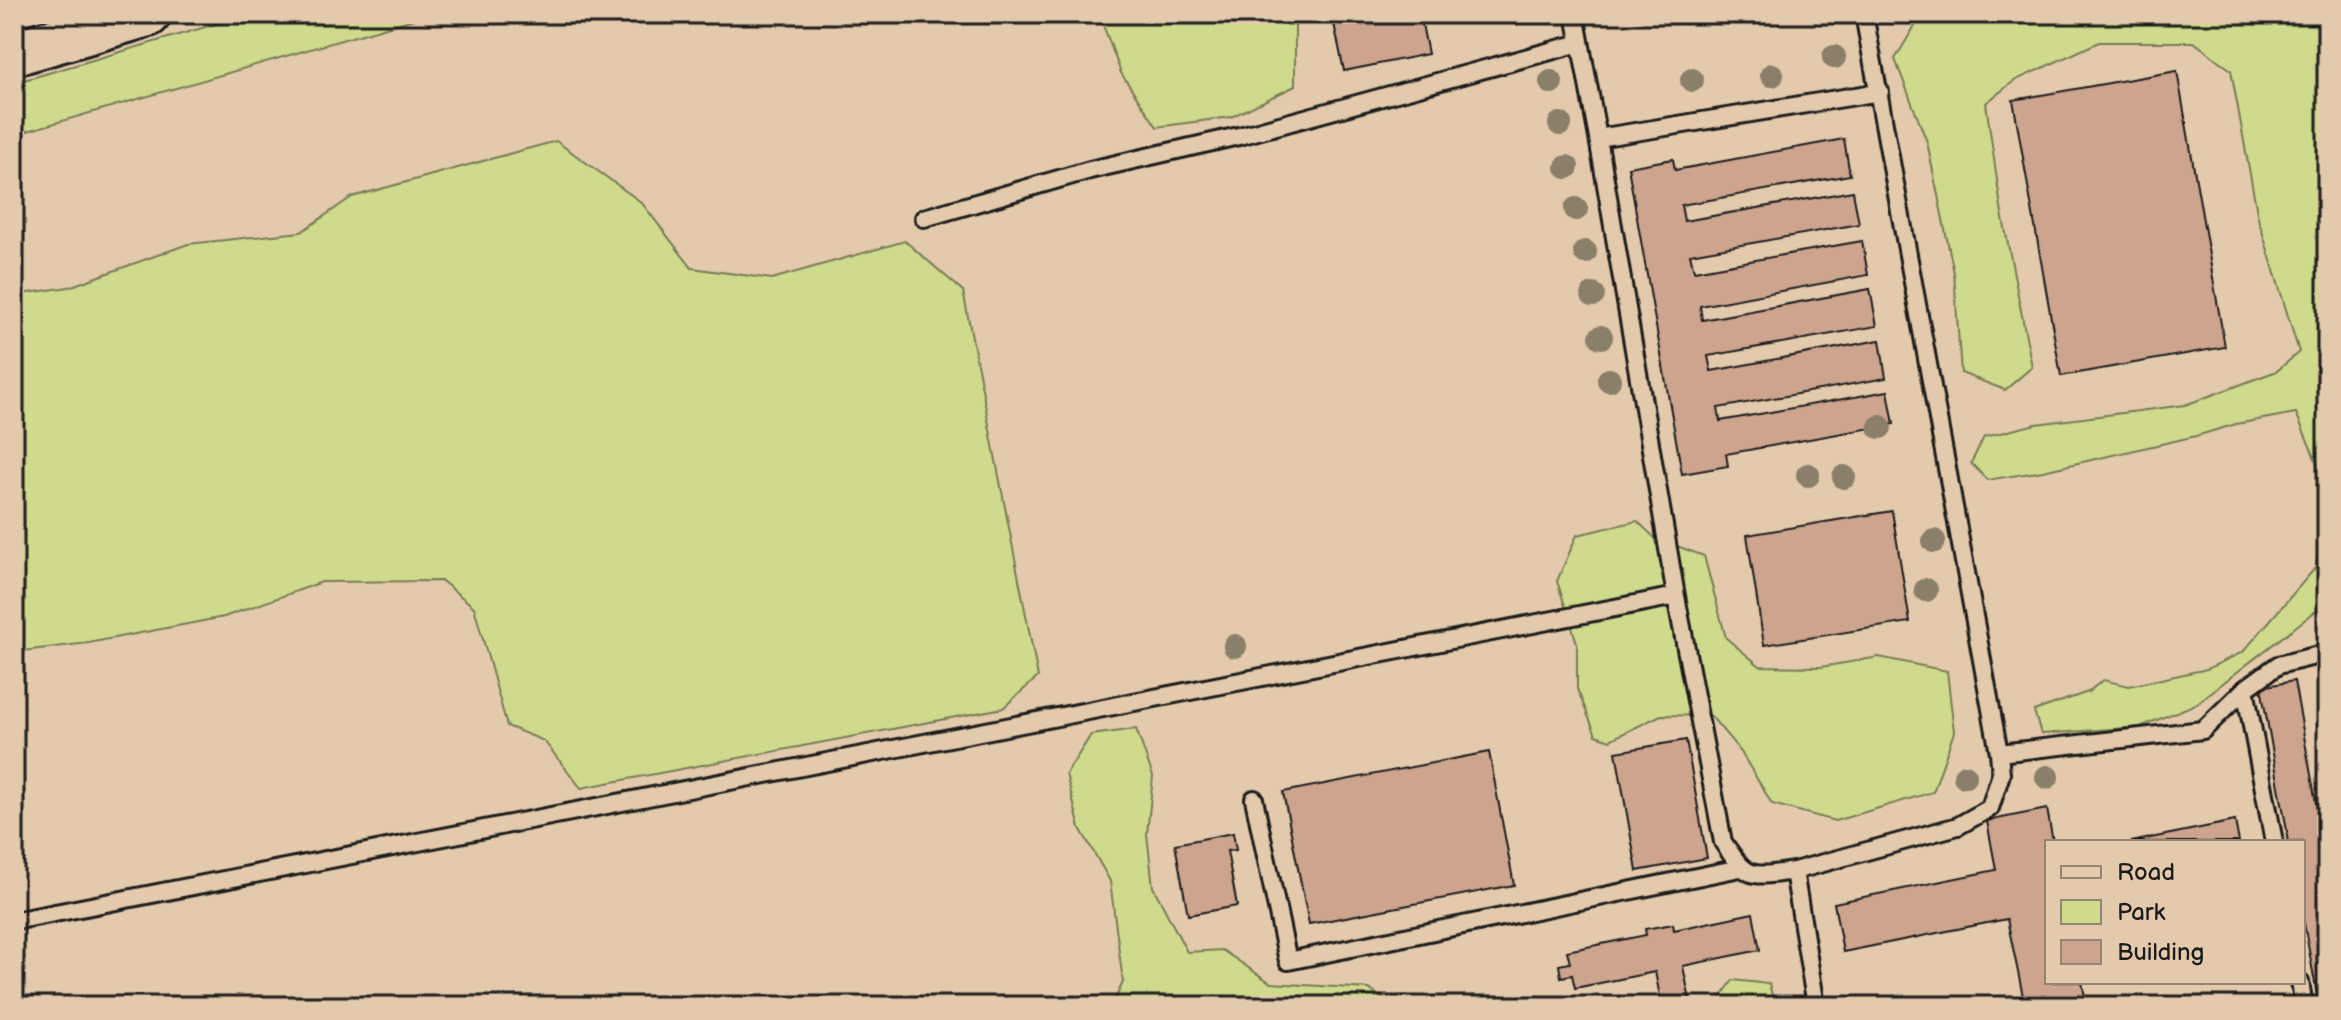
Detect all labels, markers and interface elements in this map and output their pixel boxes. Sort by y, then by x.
legend [2045,840,2305,984]
text: Road [2117,858,2175,887]
text: Park [2117,898,2165,927]
text: Building [2117,938,2204,967]

